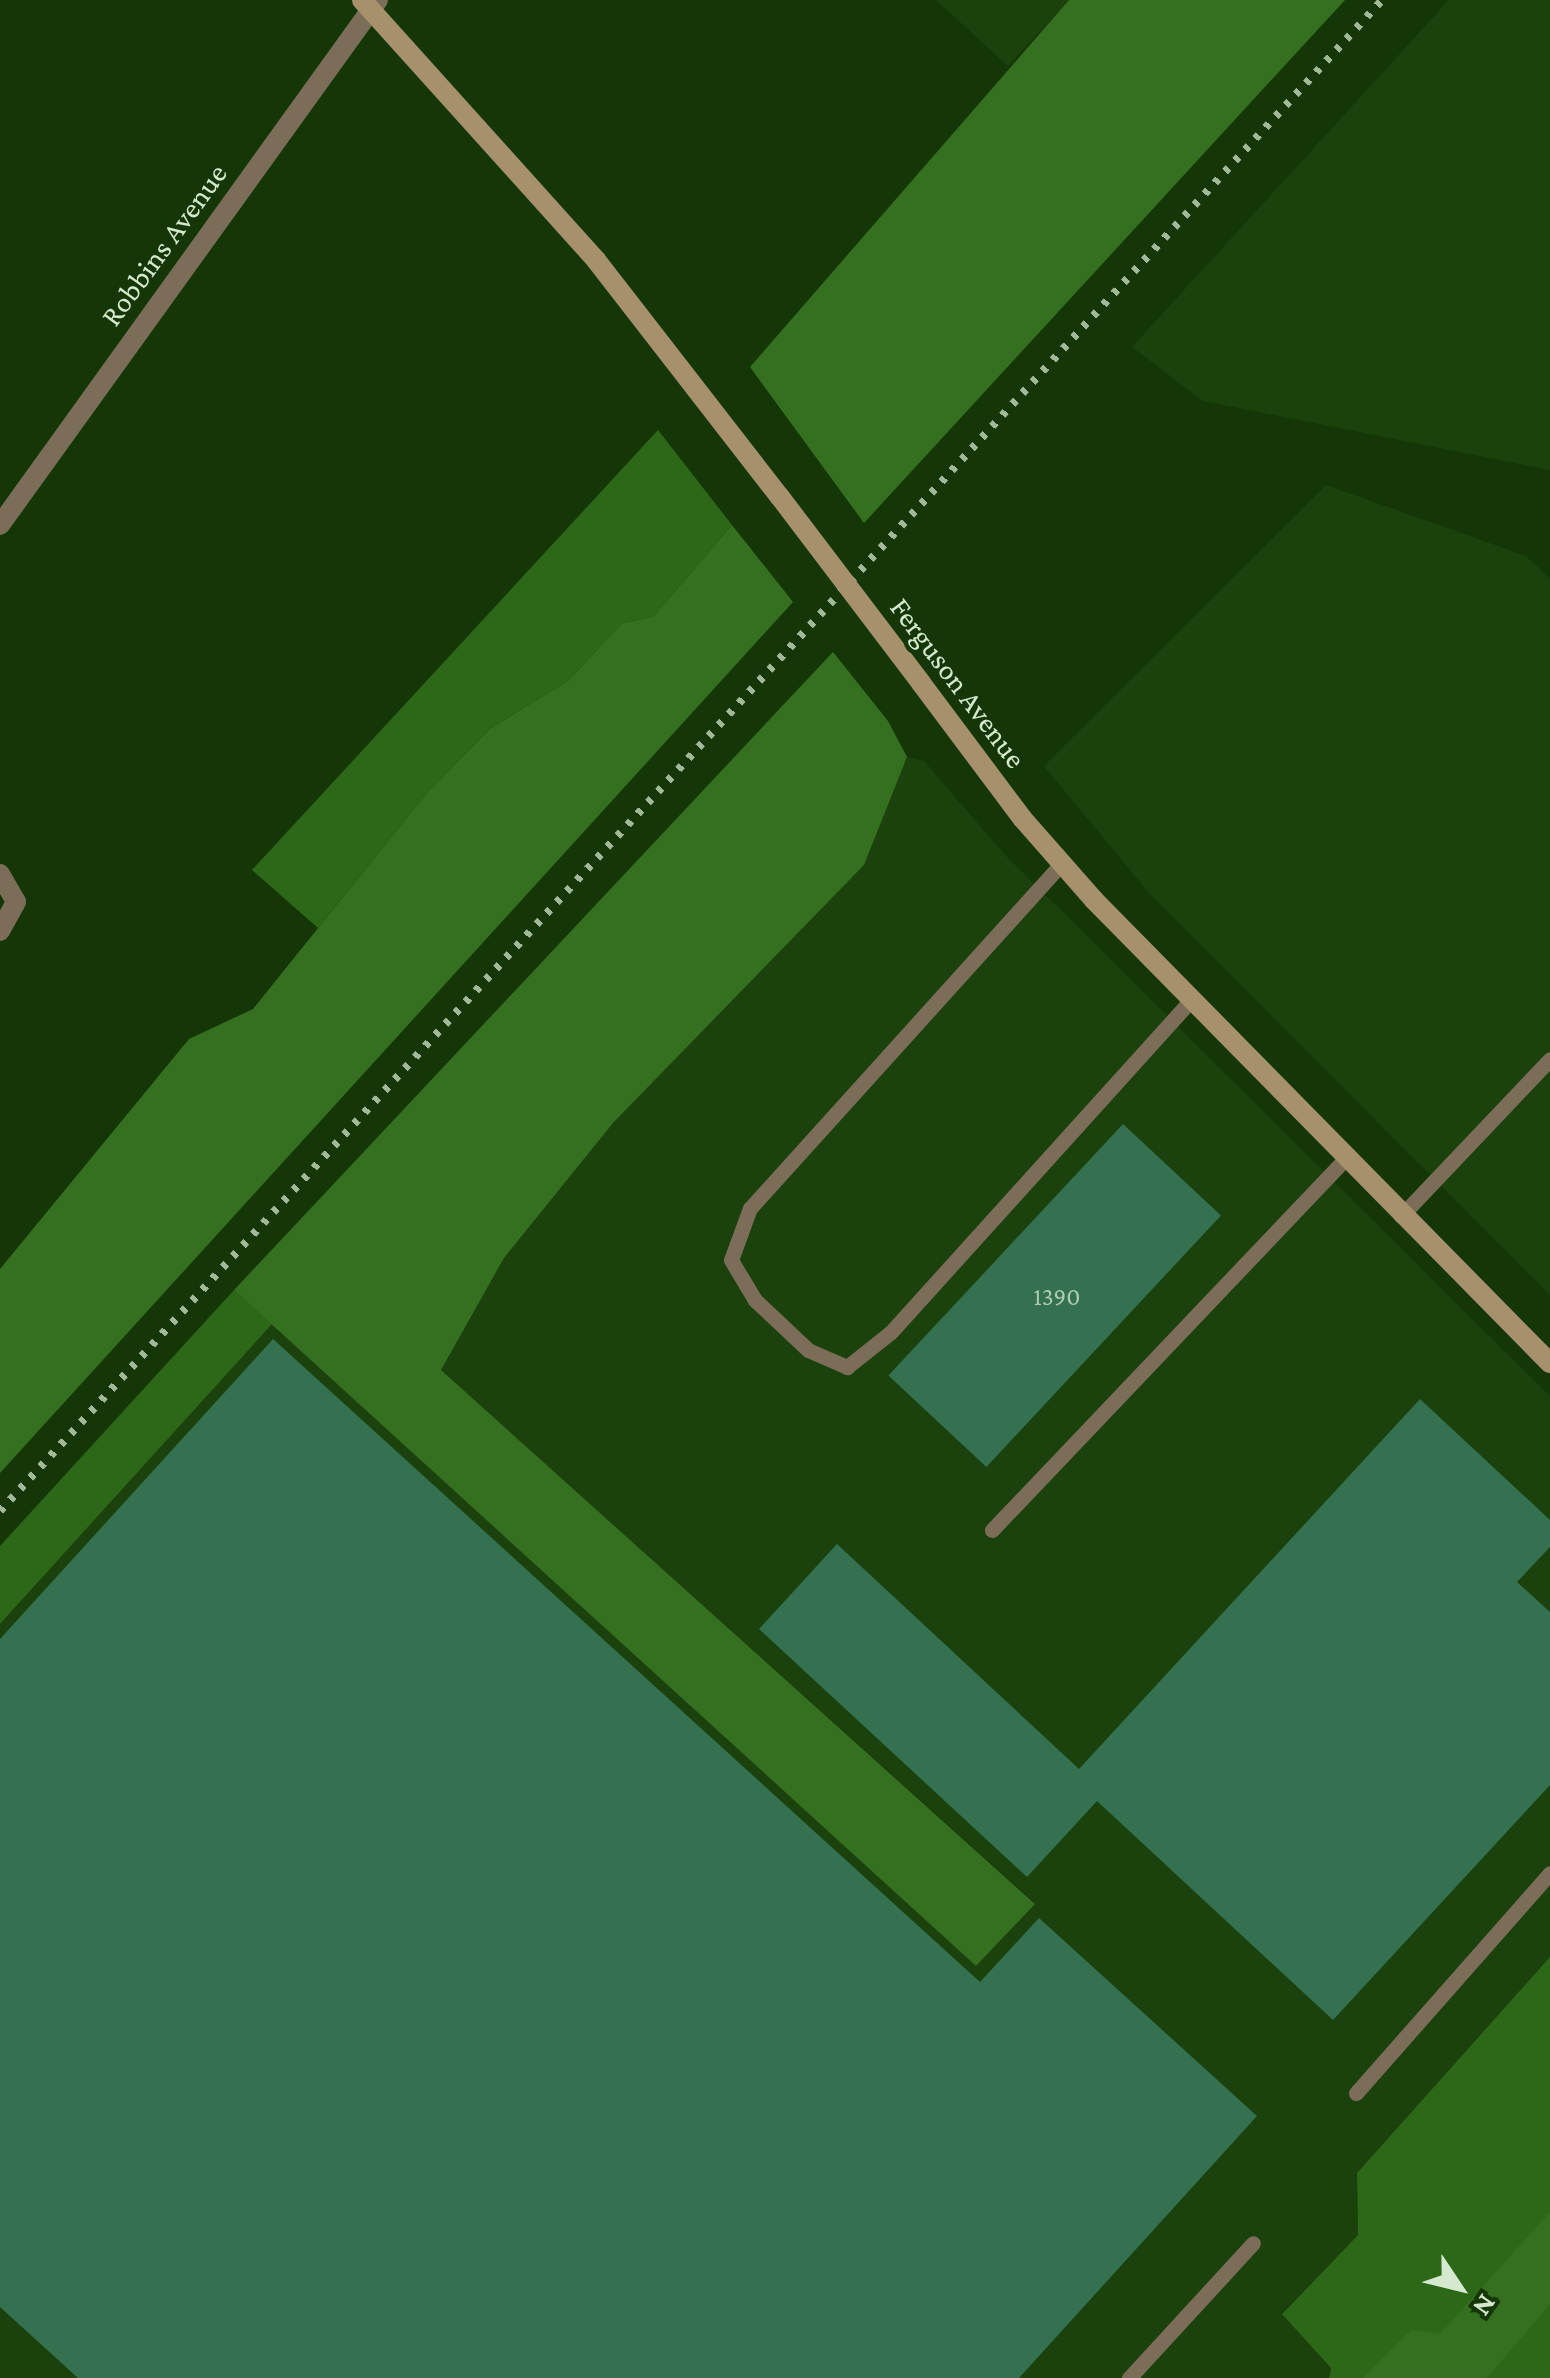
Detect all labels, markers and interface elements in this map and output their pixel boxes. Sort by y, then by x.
street label: Robbins Avenue [93,157,235,333]
street label: Ferguson Avenue [882,590,1034,776]
house number: 1390 [1034,1282,1080,1312]
north arrow [1410,2238,1510,2338]
text: N [1467,2289,1503,2322]

